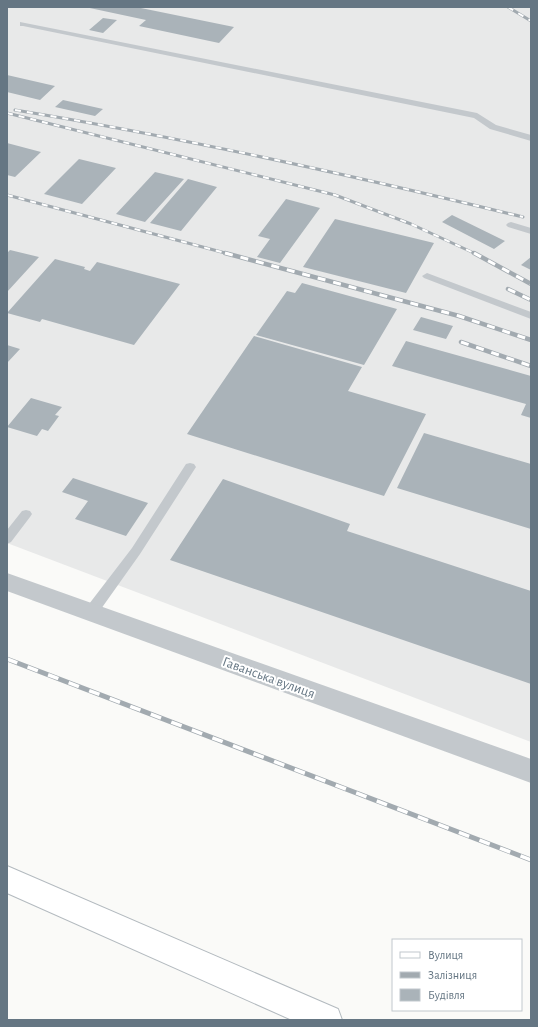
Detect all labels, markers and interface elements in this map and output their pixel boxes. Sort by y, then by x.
street label: Гаванська вулиця [221,655,317,701]
legend [392,939,522,1011]
text: Вулиця [428,949,463,962]
text: Залізниця [428,969,477,981]
text: Будівля [428,989,465,1002]

